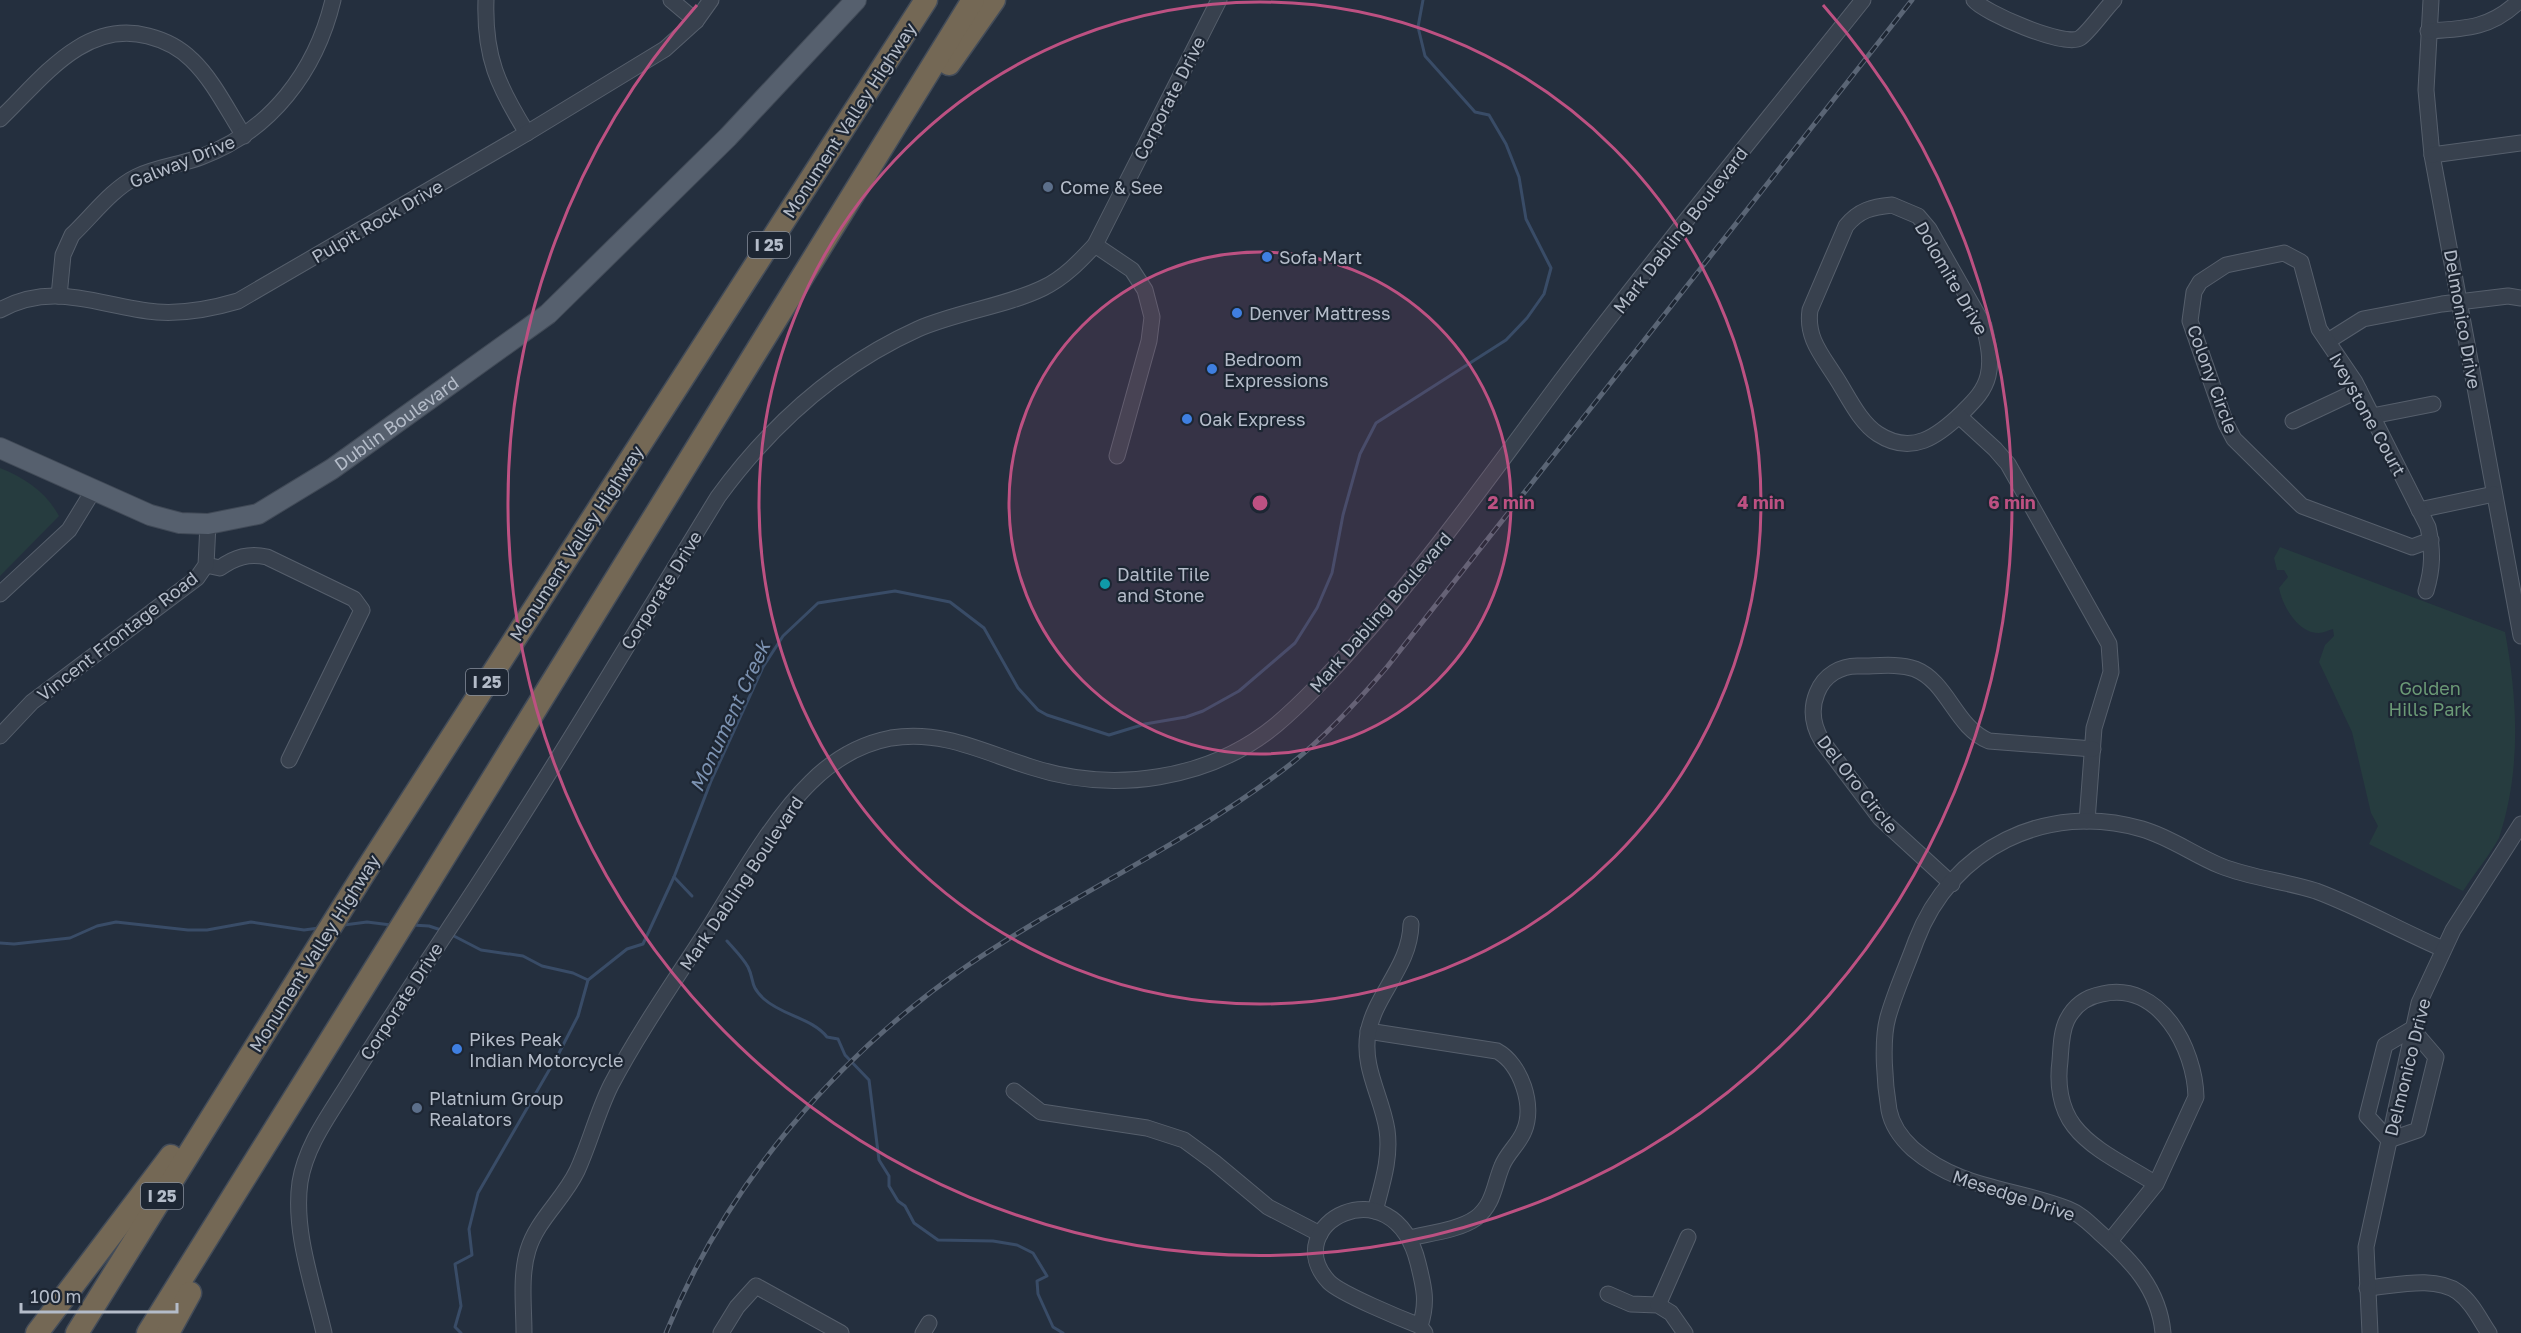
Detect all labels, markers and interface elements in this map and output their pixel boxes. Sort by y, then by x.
street label: Monument Valley Highway [777,18,921,222]
street label: Corporate Drive [1128,33,1210,163]
street label: Galway Drive [126,130,238,192]
street label: Mark Dabling Boulevard [1608,142,1752,318]
street label: Pulpit Rock Drive [307,174,447,268]
place label: Come & See [1060,176,1163,198]
marker: Come & See [1041,180,1055,194]
street label: Dolomite Drive [1911,217,1993,339]
road number: I 25 [748,232,790,258]
place label: Sofa Mart [1279,246,1362,268]
street label: Delmonico Drive [2440,248,2486,390]
marker: Sofa Mart [1260,250,1274,264]
place label: Denver Mattress [1249,302,1390,324]
marker: Denver Mattress [1230,306,1244,320]
street label: Colony Circle [2183,321,2243,437]
place label: Bedroom Expressions [1224,348,1329,391]
street label: Iveystone Court [2325,348,2411,480]
marker: Bedroom Expressions [1205,362,1219,376]
street label: Dublin Boulevard [330,371,463,475]
place label: Oak Express [1199,408,1305,430]
marker: Oak Express [1180,412,1194,426]
street label: Monument Valley Highway [504,441,648,645]
text: 2 min [1487,491,1535,513]
text: 4 min [1737,491,1785,513]
text: 6 min [1988,491,2036,513]
centre of rings [1250,493,1270,513]
street label: Corporate Drive [616,527,706,653]
street label: Mark Dabling Boulevard [1304,527,1456,697]
place label: Daltile Tile and Stone [1117,563,1210,606]
street label: Vincent Frontage Road [32,567,202,705]
marker: Daltile Tile and Stone [1098,577,1112,591]
water label: Monument Creek [684,634,776,795]
road number: I 25 [466,669,508,695]
park label: Golden Hills Park [2388,677,2472,720]
street label: Del Oro Circle [1813,731,1903,837]
street label: Mark Dabling Boulevard [674,792,808,974]
street label: Monument Valley Highway [244,850,384,1056]
street label: Corporate Drive [355,938,447,1064]
street label: Delmonico Drive [2379,996,2435,1138]
place label: Pikes Peak Indian Motorcycle [469,1028,623,1071]
marker: Pikes Peak Indian Motorcycle [450,1042,464,1056]
place label: Platnium Group Realators [429,1087,563,1130]
marker: Platnium Group Realators [410,1101,424,1115]
street label: Mesedge Drive [1950,1165,2078,1225]
road number: I 25 [141,1183,183,1209]
scale bar [21,1276,177,1314]
text: 100 m [30,1285,81,1307]

